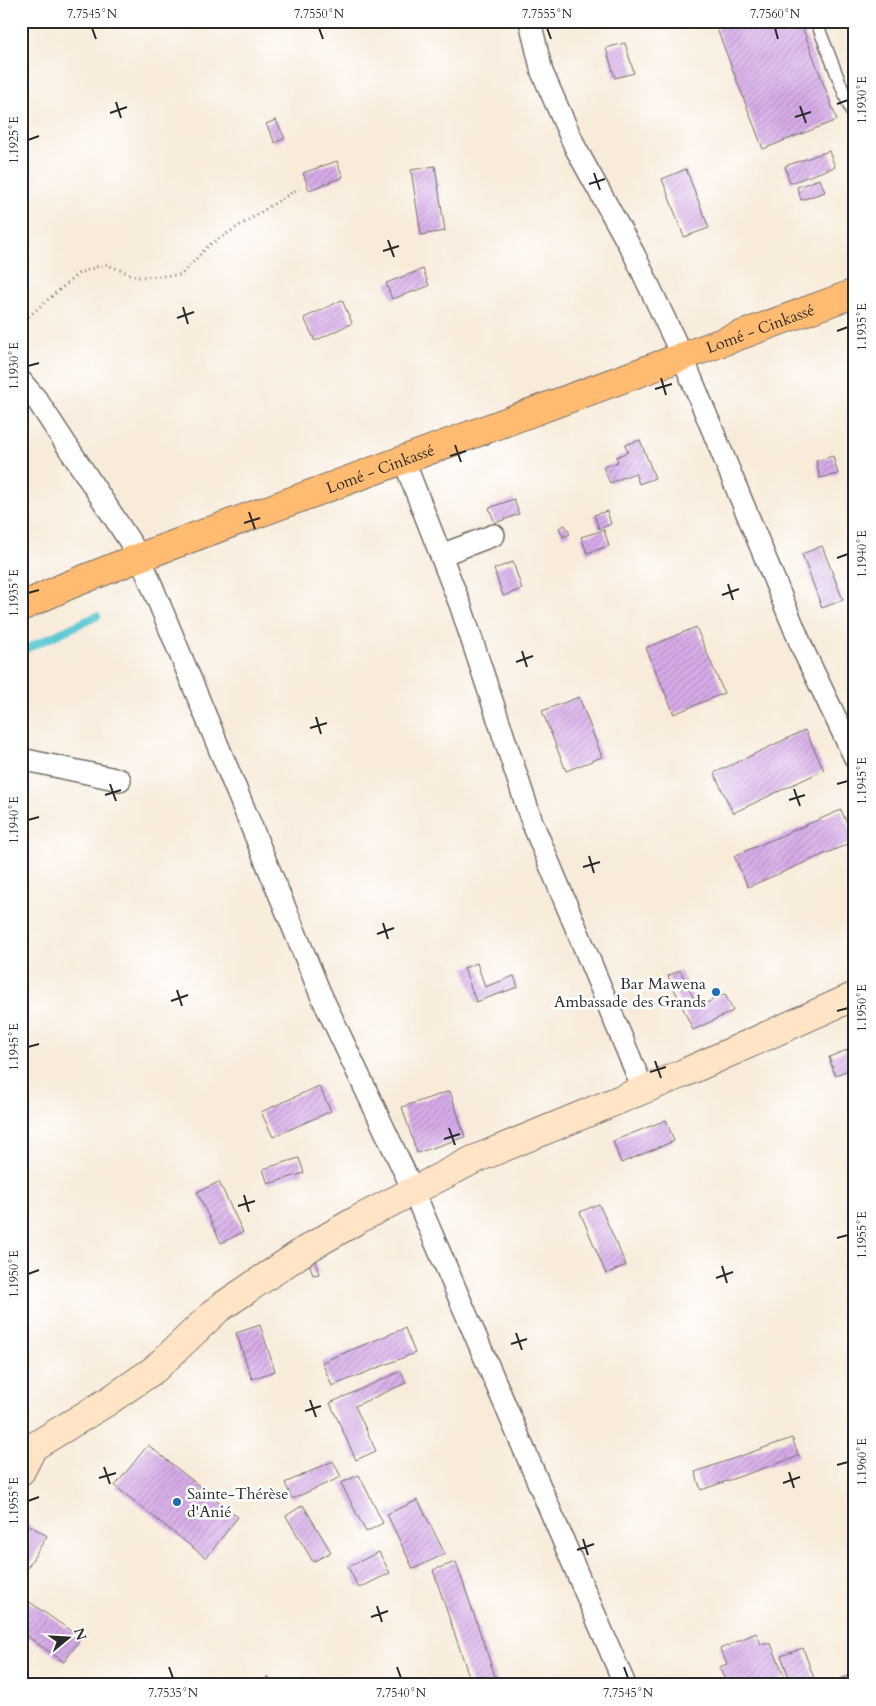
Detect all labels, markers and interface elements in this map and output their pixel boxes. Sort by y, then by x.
text: 7.7545°N [67,6,118,22]
text: 7.7550°N [294,6,345,22]
text: 7.7555°N [522,6,573,22]
text: 7.7560°N [750,6,801,22]
text: 1.1930°E [854,76,870,124]
text: 1.1925°E [6,116,22,164]
street label: Lomé - Cinkassé [703,299,818,359]
text: 1.1935°E [854,303,870,351]
text: 1.1930°E [6,342,22,390]
street label: Lomé - Cinkassé [323,439,438,499]
text: 1.1940°E [854,530,870,578]
text: 1.1935°E [6,569,22,617]
text: 1.1945°E [854,757,870,805]
text: 1.1940°E [6,796,22,844]
place label: Bar Mawena Ambassade des Grands [554,973,706,1013]
text: 1.1950°E [854,984,870,1032]
marker: Bar Mawena Ambassade des Grands [710,986,722,998]
text: 1.1945°E [6,1023,22,1071]
text: 1.1955°E [854,1211,870,1259]
text: 1.1950°E [6,1250,22,1298]
text: 1.1960°E [854,1438,870,1486]
text: 1.1955°E [6,1477,22,1525]
place label: Sainte-Thérèse d'Anié [187,1483,288,1523]
marker: Sainte-Thérèse d'Anié [171,1496,183,1508]
north arrow [42,1614,92,1664]
text: N [69,1625,91,1643]
text: 7.7535°N [148,1685,199,1701]
text: 7.7540°N [376,1685,427,1701]
text: 7.7545°N [603,1685,654,1701]

